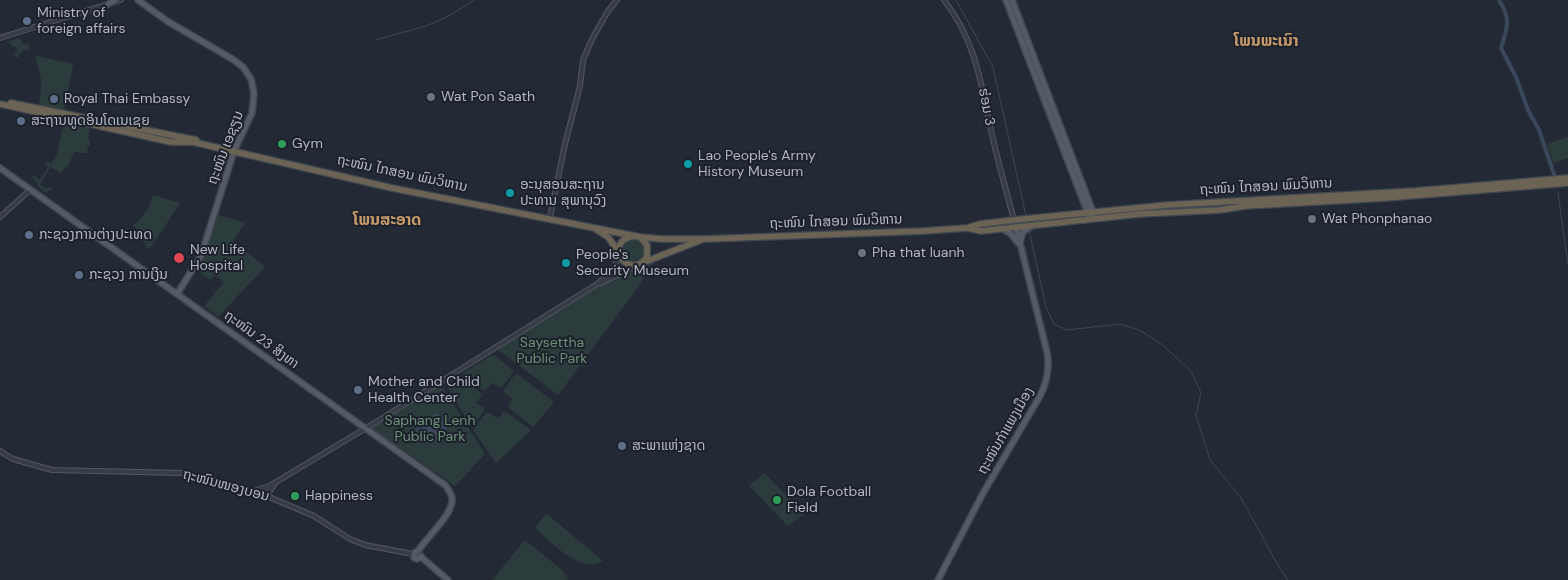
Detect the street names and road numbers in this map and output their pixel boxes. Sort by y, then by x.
street label: ຮ່ອມ 3 [974,87,998,127]
street label: ຖະໜົນ ເອຊຽນ [204,109,248,187]
street label: ຖະໜົນ ໄກສອນ ພົມວິຫານ [335,152,469,196]
street label: ຖະໜົນ ໄກສອນ ພົມວິຫານ [1199,175,1333,199]
street label: ຖະໜົນ ໄກສອນ ພົມວິຫານ [769,211,903,233]
street label: ຖະໜົນ 23 ສິງຫາ [220,307,302,373]
street label: ຖະໜົນກຳແພງເມືອງ [974,384,1038,478]
street label: ຖະໜົນໜອງບອນ [181,466,271,506]

